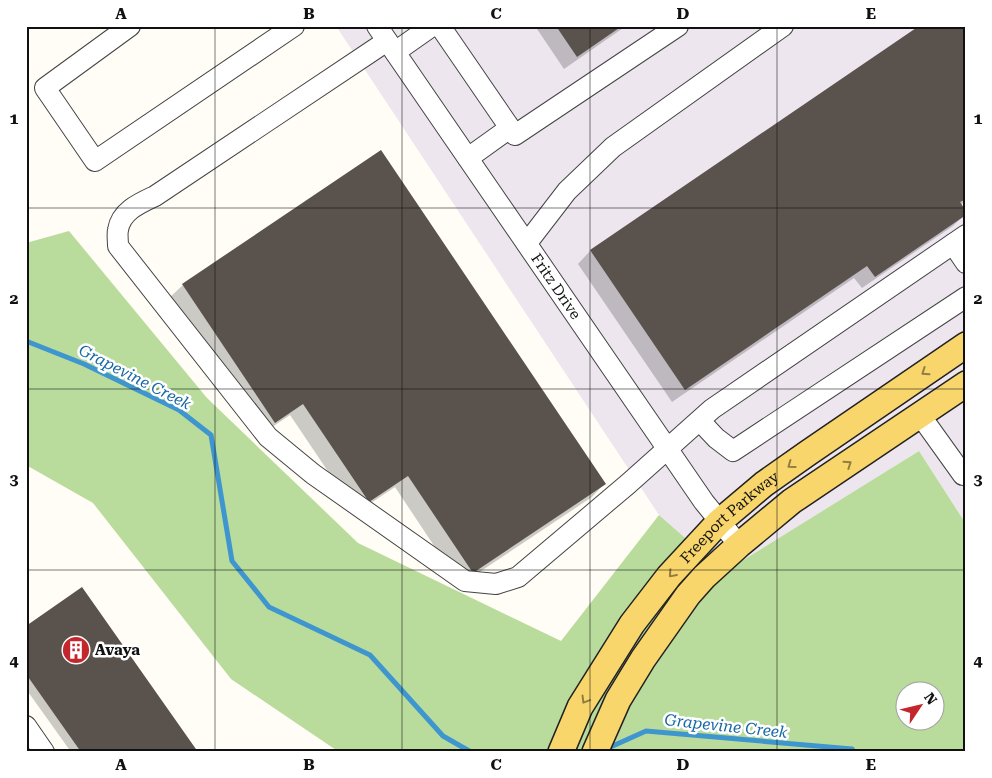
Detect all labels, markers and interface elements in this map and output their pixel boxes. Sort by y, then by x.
text: A [115,4,127,23]
text: B [303,4,315,23]
text: C [490,4,502,23]
text: D [677,4,690,23]
text: E [866,4,876,23]
text: 1 [10,109,19,128]
text: 1 [974,109,983,128]
street label: Fritz Drive [527,250,585,323]
text: 2 [10,289,19,308]
text: 2 [974,289,983,308]
water label: Grapevine Creek [76,340,195,414]
one-way arrow [922,366,931,376]
one-way arrow [788,458,797,468]
one-way arrow [842,461,852,470]
street label: Freeport Parkway [676,467,782,567]
text: 3 [10,470,19,489]
text: 3 [974,470,983,489]
one-way arrow [668,568,677,577]
building icon: Avaya [61,635,91,665]
place label: Avaya [95,641,140,659]
text: 4 [10,651,19,670]
text: 4 [974,651,983,670]
north arrow [894,680,944,730]
text: N [921,690,940,708]
one-way arrow [581,694,591,703]
water label: Grapevine Creek [664,710,789,742]
text: A [115,755,127,774]
text: B [303,755,315,774]
text: C [490,755,502,774]
text: D [677,755,690,774]
text: E [866,755,876,774]

